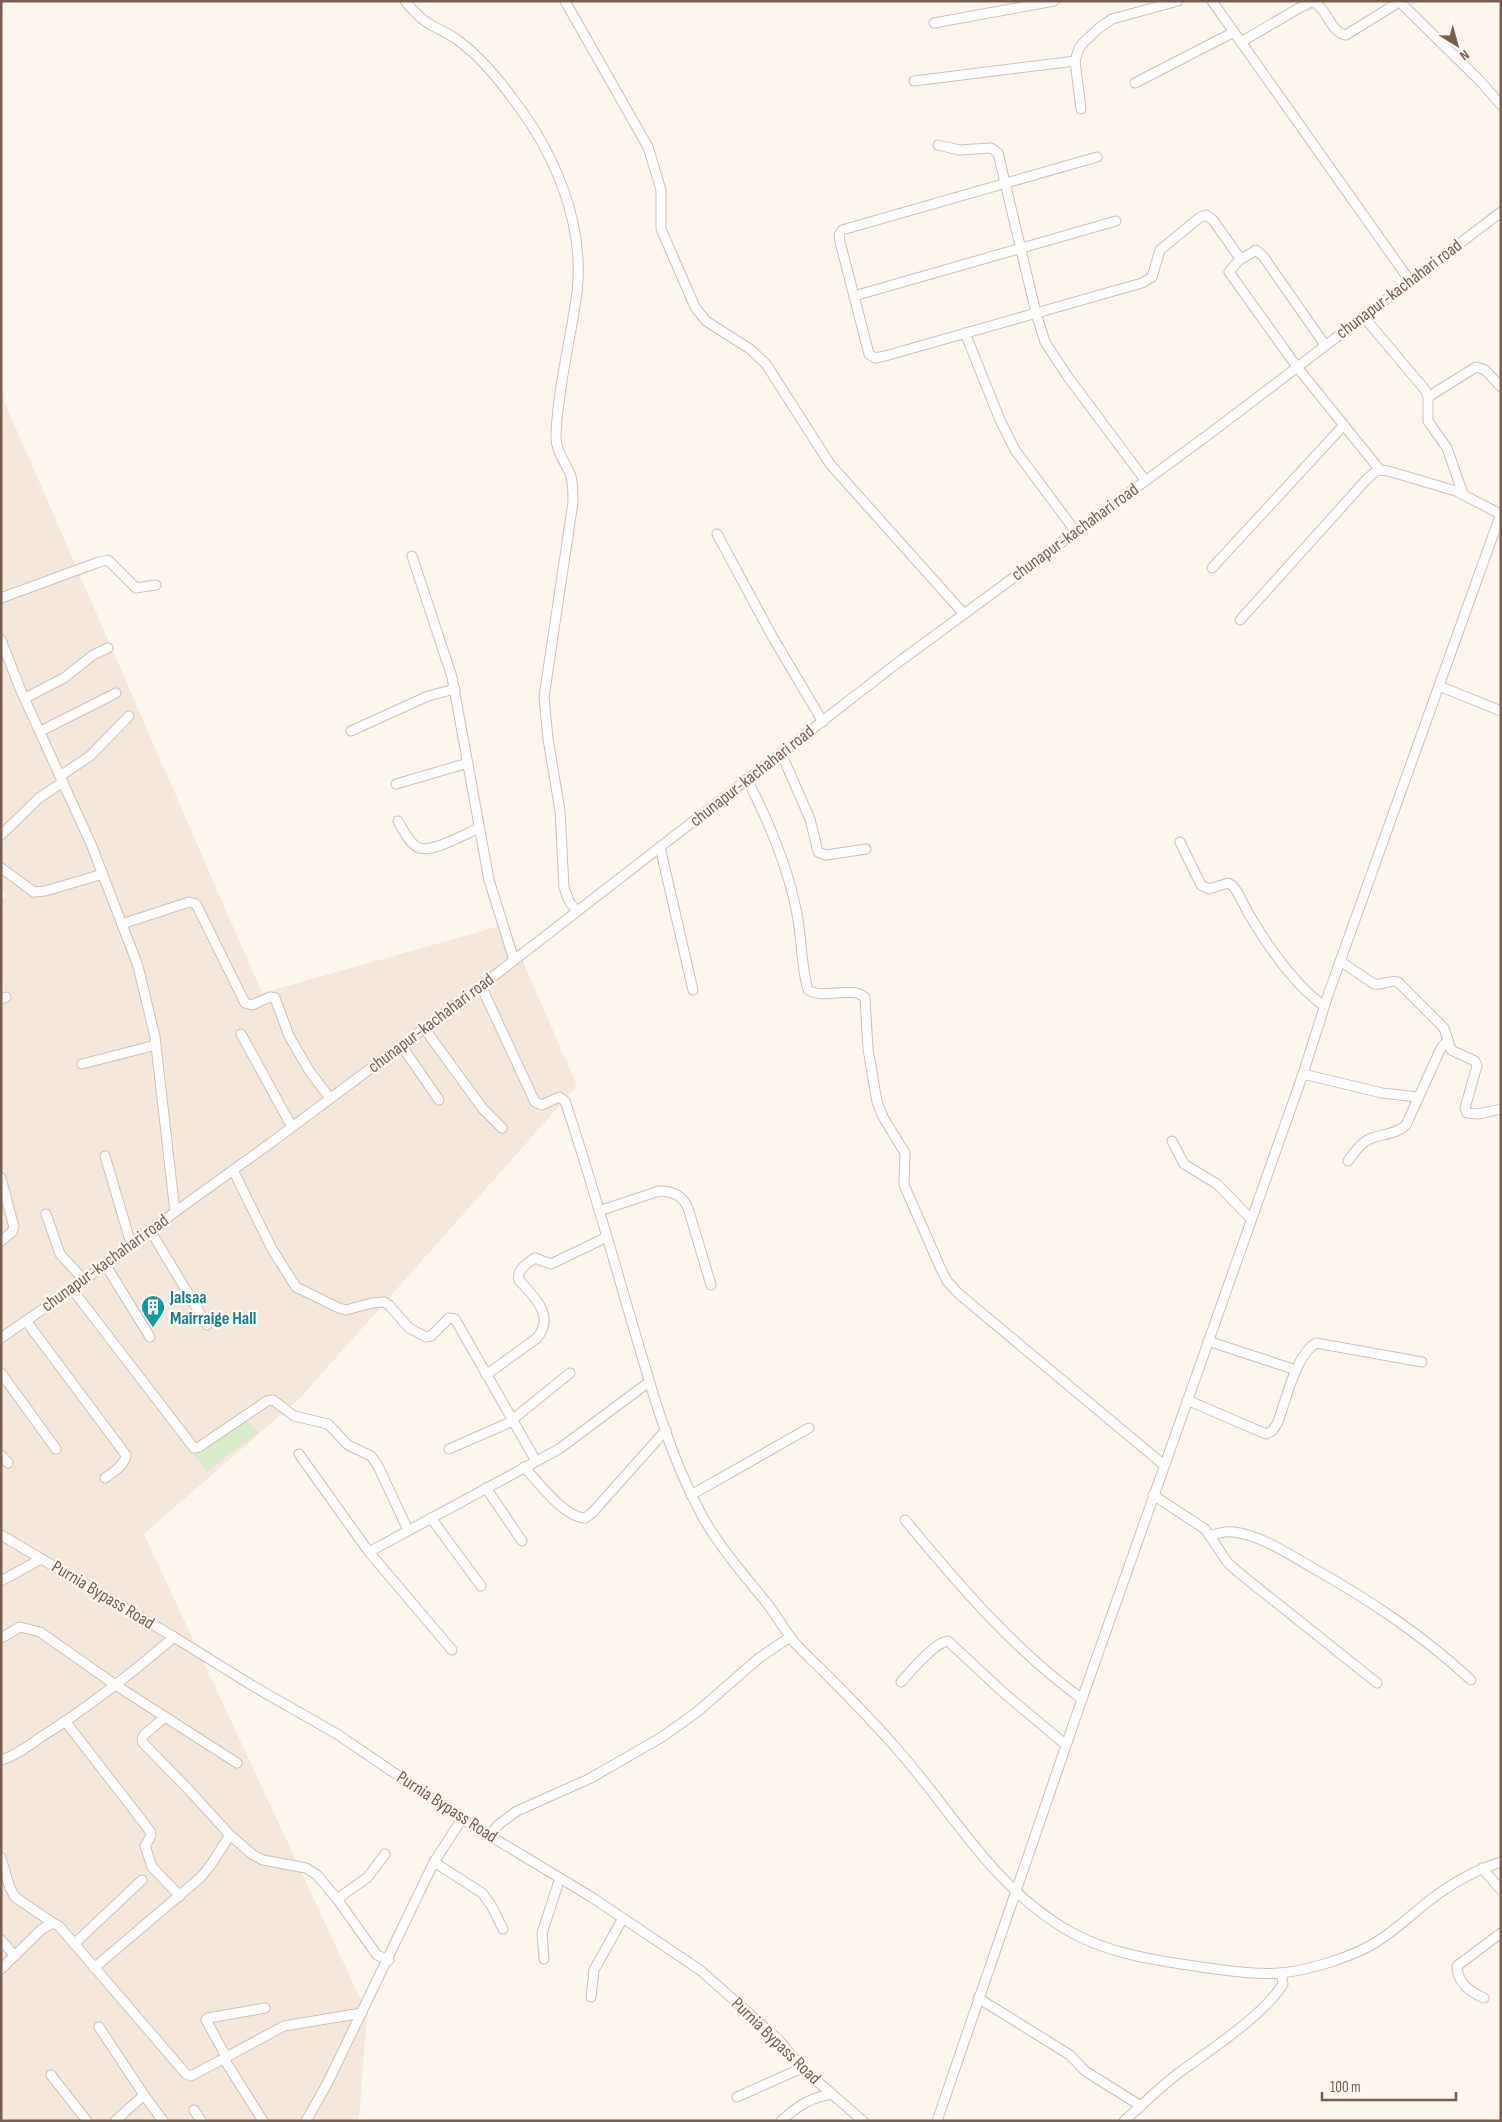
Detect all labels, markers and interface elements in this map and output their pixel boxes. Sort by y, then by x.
north arrow [1432,20,1482,70]
text: N [1456,46,1473,64]
street label: chunapur-kachahari road [1332,235,1466,343]
street label: chunapur-kachahari road [1007,479,1143,585]
street label: chunapur-kachahari road [686,721,818,831]
street label: chunapur-kachahari road [364,969,498,1077]
street label: chunapur-kachahari road [37,1210,173,1316]
place label: Jalsaa Mairraige Hall [169,1287,257,1329]
building icon: Jalsaa Mairraige Hall [140,1294,166,1328]
street label: Purnia Bypass Road [48,1556,158,1634]
street label: Purnia Bypass Road [393,1767,501,1847]
street label: Purnia Bypass Road [727,1993,825,2089]
scale bar [1322,2070,1456,2102]
text: 100 m [1330,2078,1361,2097]

